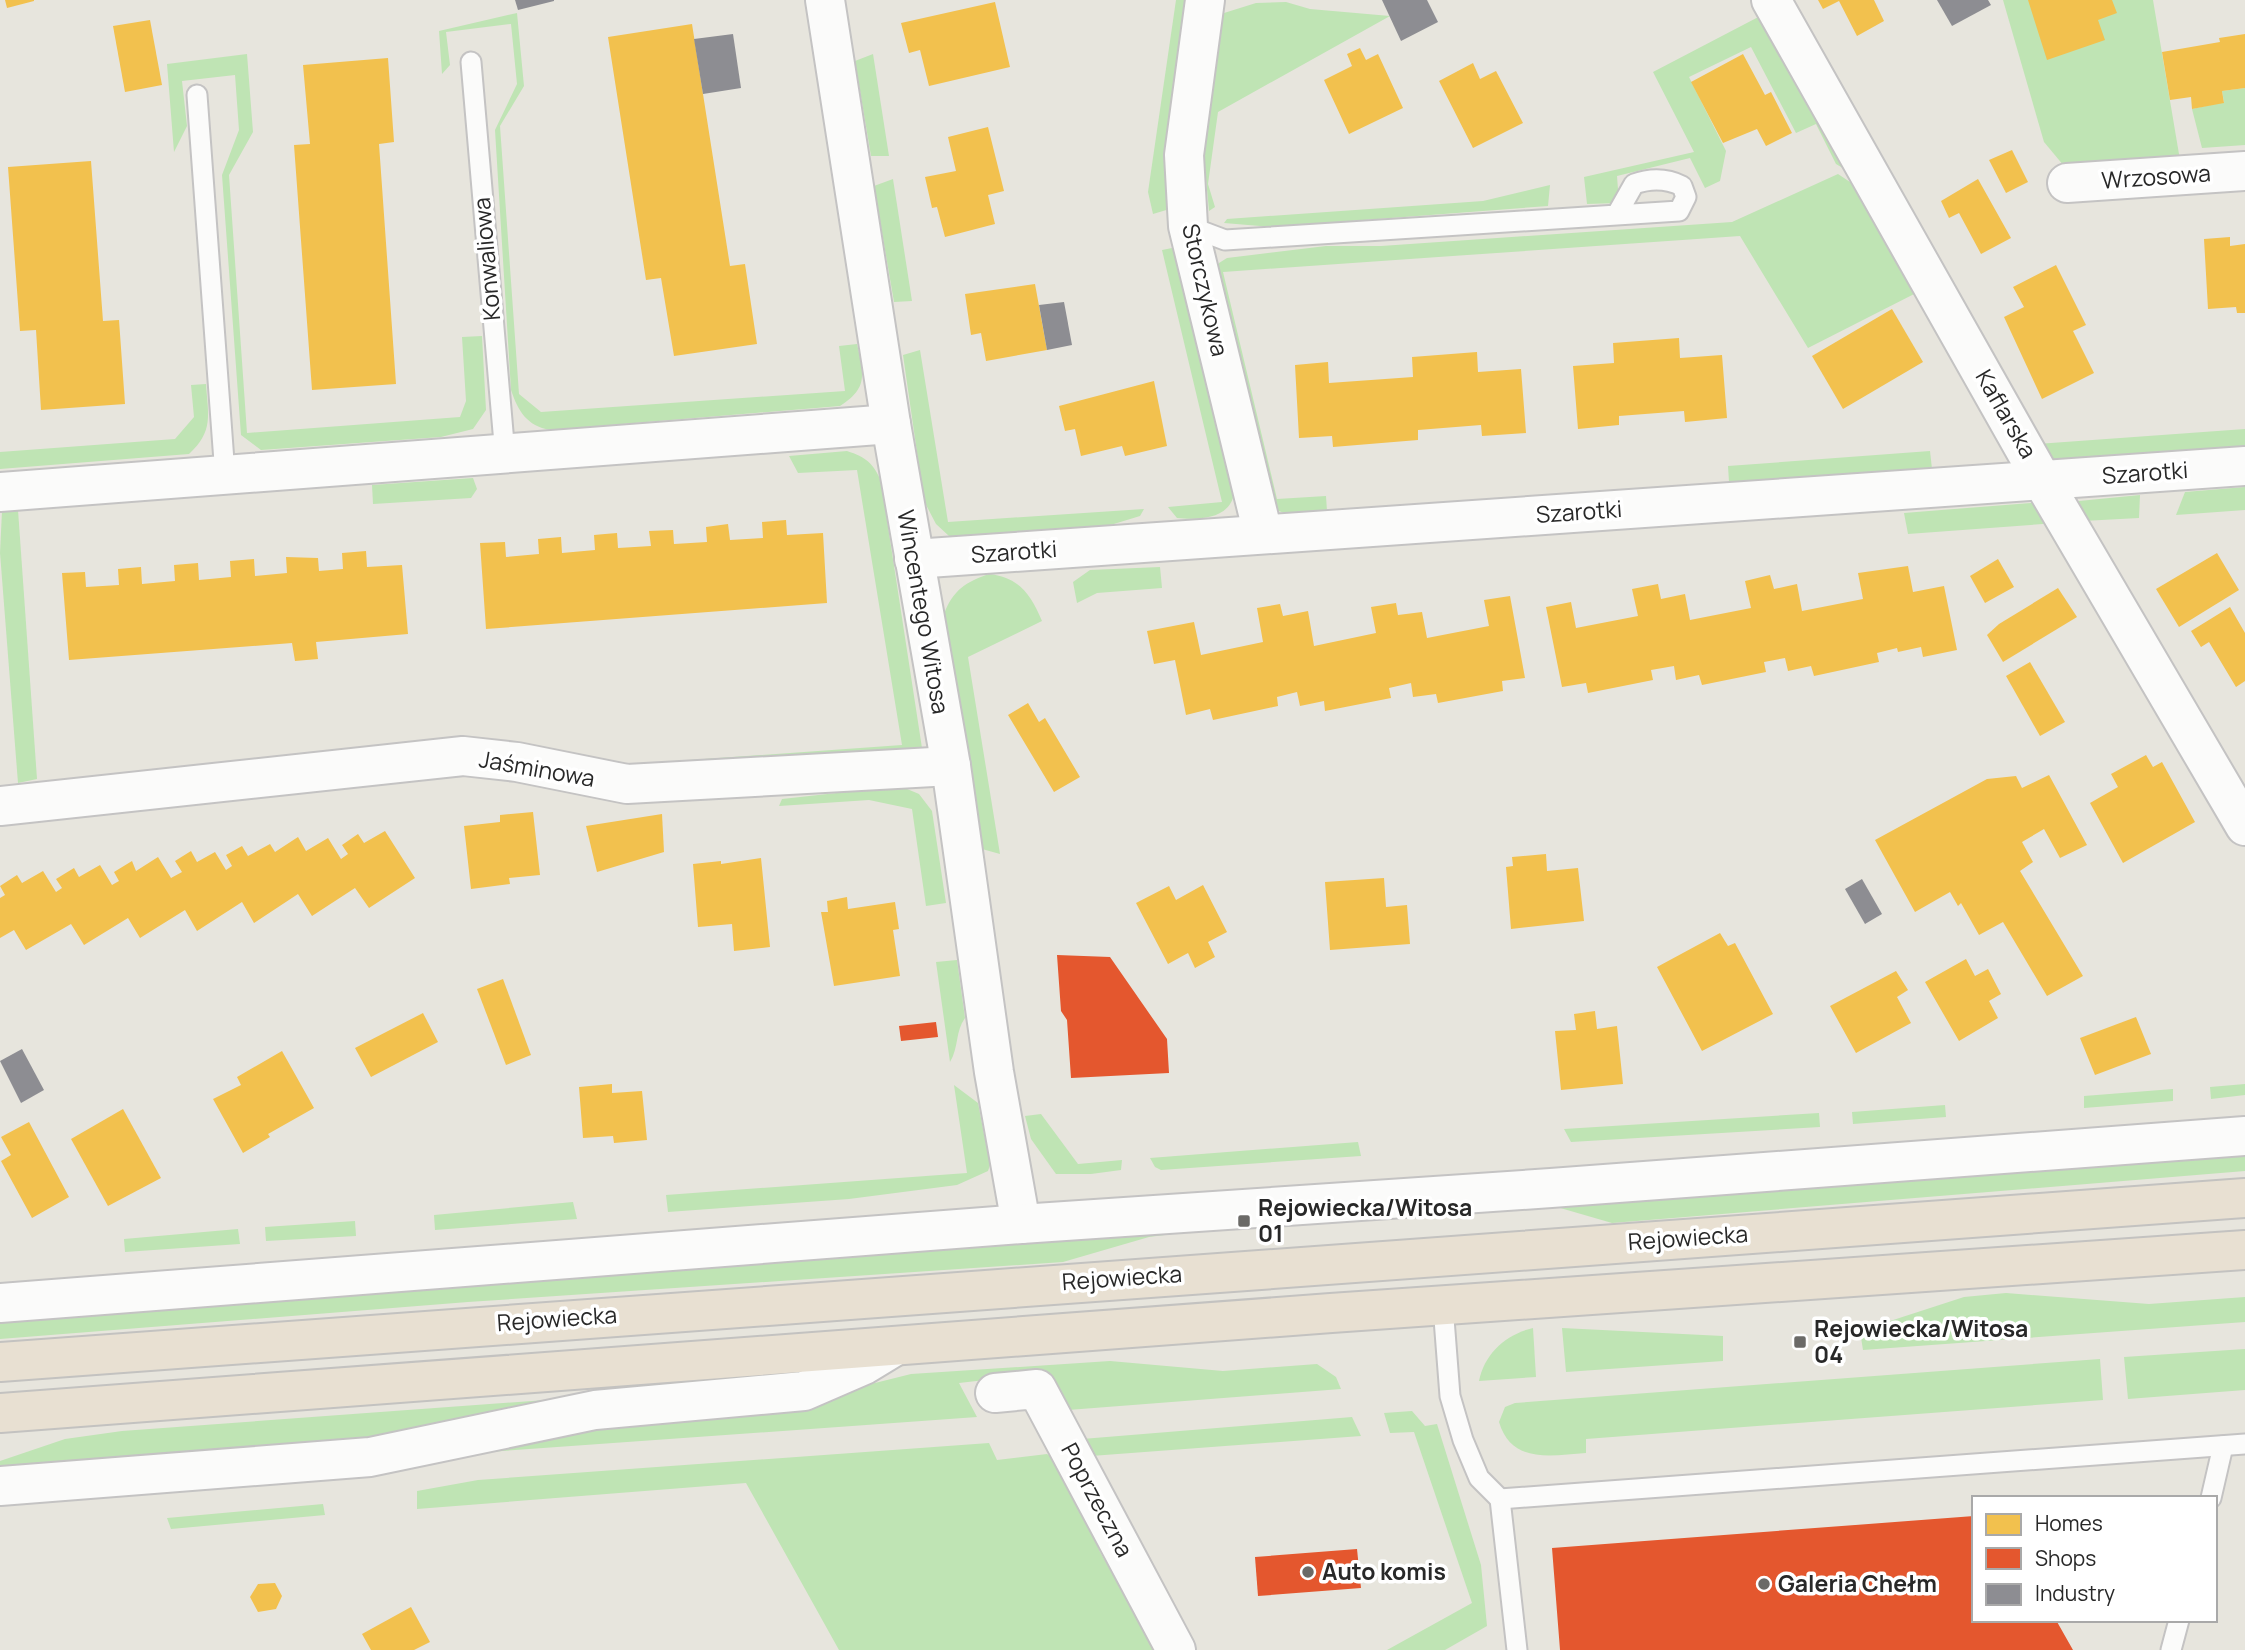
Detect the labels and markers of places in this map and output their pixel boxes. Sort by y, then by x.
place label: Rejowiecka/Witosa 01 [1258,1191,1472,1249]
marker: Rejowiecka/Witosa 01 [1236,1213,1252,1229]
place label: Rejowiecka/Witosa 04 [1814,1312,2028,1370]
marker: Rejowiecka/Witosa 04 [1792,1334,1808,1350]
place label: Auto komis [1322,1555,1446,1587]
marker: Auto komis [1300,1564,1316,1580]
place label: Galeria Chełm [1778,1567,1937,1599]
marker: Galeria Chełm [1756,1576,1772,1592]

